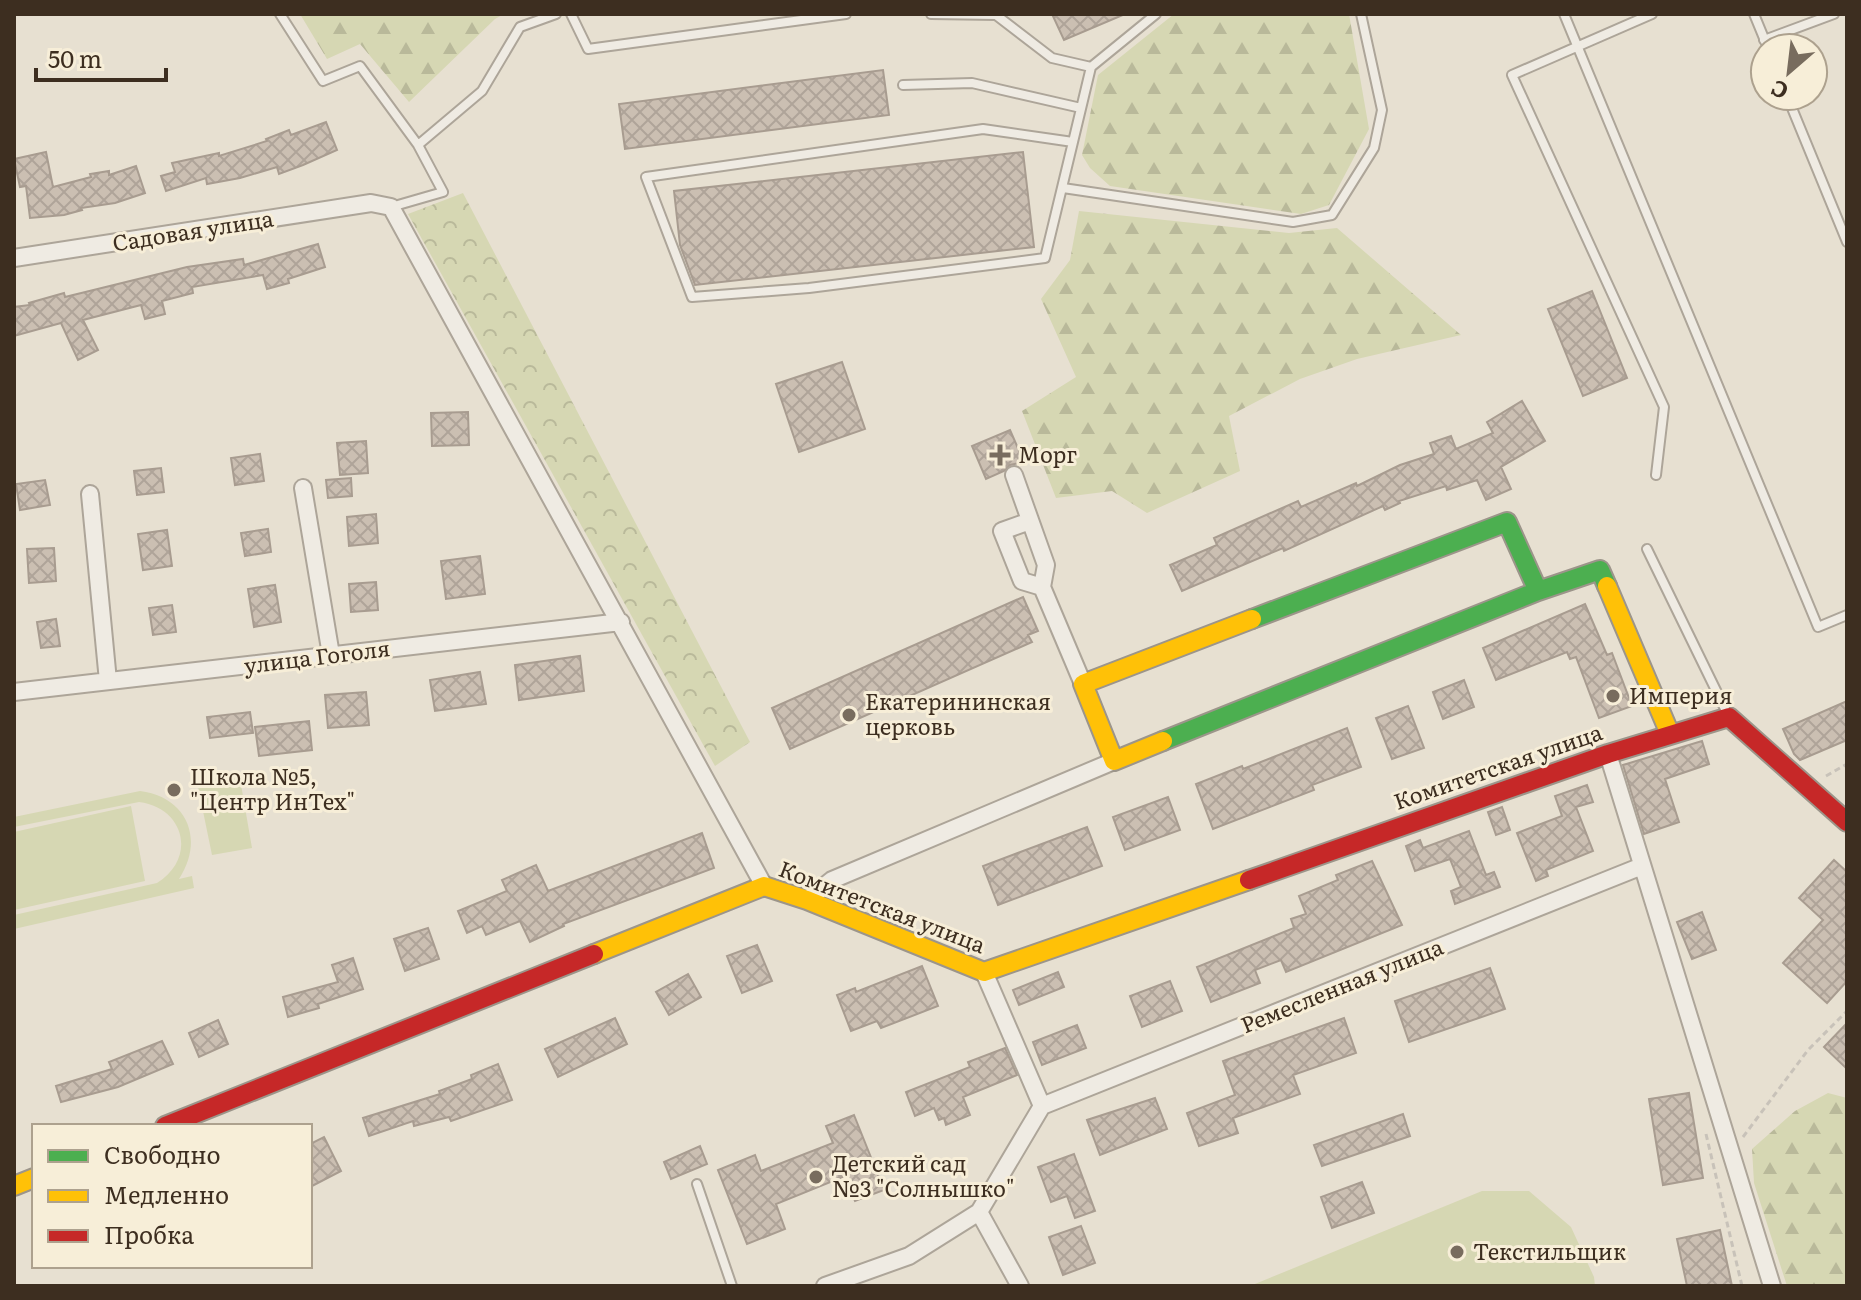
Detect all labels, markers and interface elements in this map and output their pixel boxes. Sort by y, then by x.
scale bar [36,32,166,82]
north arrow [1749,32,1829,112]
text: 50 m [48,40,102,75]
text: С [1764,73,1794,109]
street label: Садовая улица [110,200,276,259]
place label: Морг [1018,437,1077,470]
marker: Морг [989,444,1011,466]
street label: улица Гоголя [242,630,392,681]
place label: Империя [1629,678,1732,711]
place label: Екатерининская церковь [865,684,1051,742]
marker: Империя [1604,687,1622,705]
marker: Екатерининская церковь [840,706,858,724]
street label: Комитетская улица [1389,714,1606,817]
place label: Школа №5, "Центр ИнТех" [190,759,355,817]
marker: Школа №5, "Центр ИнТех" [165,781,183,799]
street label: Комитетская улица [775,851,991,960]
street label: Ремесленная улица [1235,929,1448,1040]
legend [32,1124,312,1268]
text: Свободно [104,1136,221,1171]
place label: Детский сад №3 "Солнышко" [832,1146,1014,1204]
marker: Детский сад №3 "Солнышко" [807,1168,825,1186]
text: Медленно [104,1176,229,1211]
text: Пробка [104,1216,194,1251]
place label: Текстильщик [1473,1234,1626,1267]
marker: Текстильщик [1448,1243,1466,1261]

